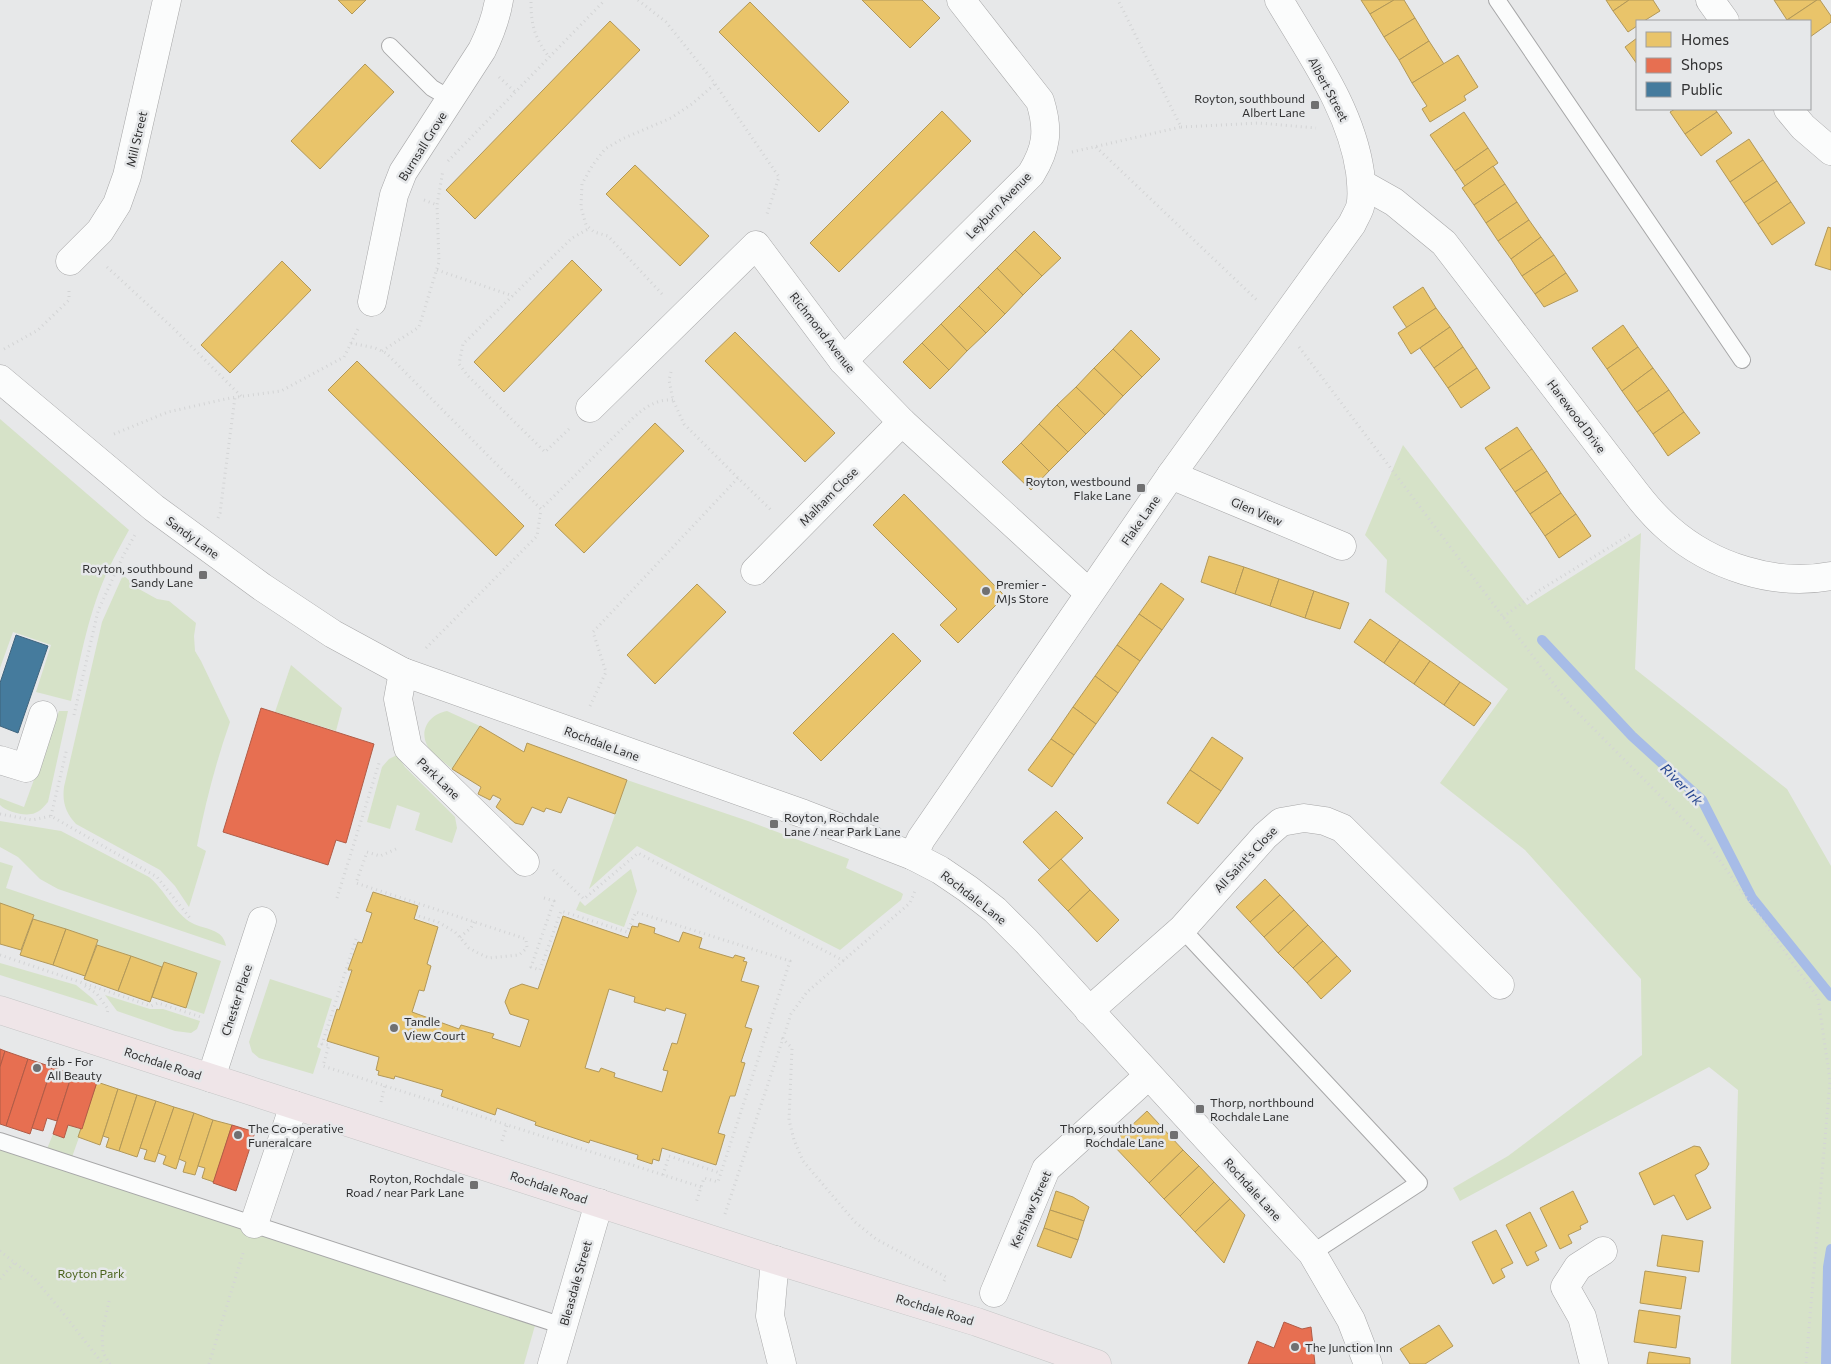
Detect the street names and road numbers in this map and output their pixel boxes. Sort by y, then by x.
street label: Albert Street [1306,55,1352,124]
street label: Burnsall Grove [395,109,449,183]
street label: Mill Street [123,110,149,168]
street label: Leyburn Avenue [963,169,1033,241]
street label: Richmond Avenue [787,289,859,375]
street label: Harewood Drive [1545,377,1609,455]
street label: Malham Close [796,464,860,528]
street label: Flake Lane [1118,492,1162,548]
street label: Glen View [1229,494,1285,528]
street label: Sandy Lane [164,513,222,561]
street label: Rochdale Lane [563,723,641,763]
street label: Park Lane [415,754,463,802]
street label: All Saint's Close [1211,823,1279,895]
street label: Rochdale Lane [939,867,1009,927]
street label: Chester Place [218,963,254,1037]
street label: Rochdale Road [123,1044,204,1082]
street label: Rochdale Lane [1221,1155,1285,1223]
street label: Rochdale Road [509,1168,590,1206]
street label: Kershaw Street [1007,1168,1053,1250]
street label: Bleasdale Street [556,1239,594,1327]
street label: Rochdale Road [894,1291,976,1327]

